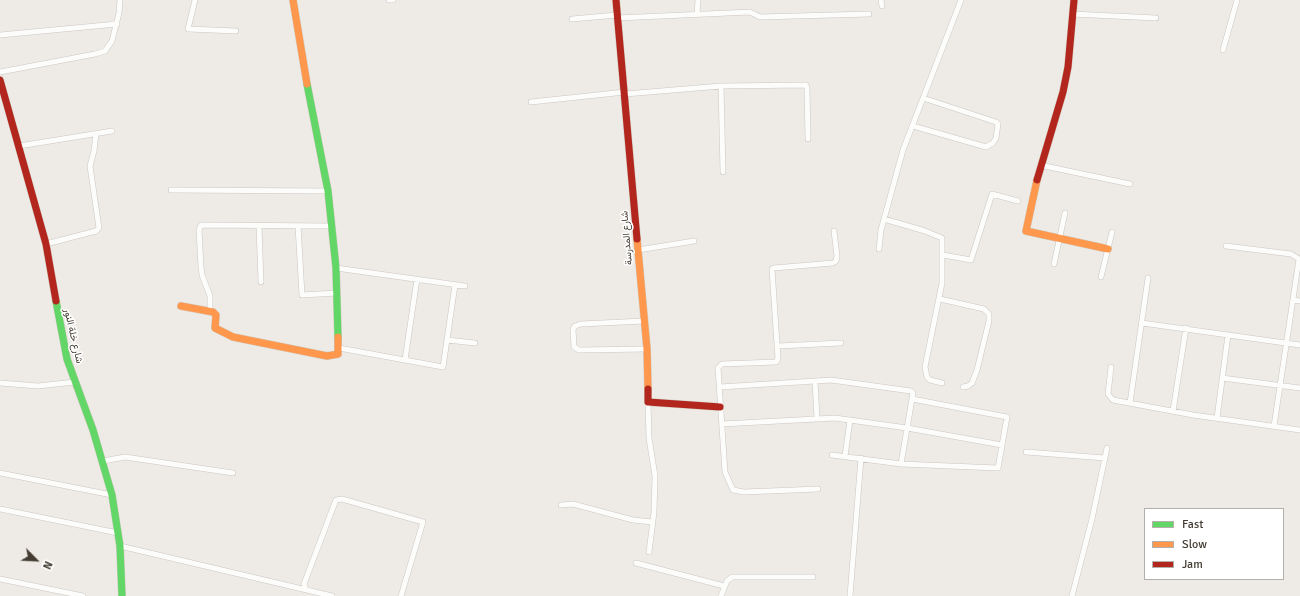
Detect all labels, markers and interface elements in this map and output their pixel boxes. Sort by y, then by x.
street label: شارع المدرسة [619,210,635,266]
street label: شارع خلة النور [61,307,85,365]
legend [1144,508,1284,580]
text: Fast [1182,517,1203,532]
text: Slow [1182,537,1207,552]
north arrow [16,540,56,580]
text: Jam [1182,557,1203,572]
text: N [40,559,55,571]

